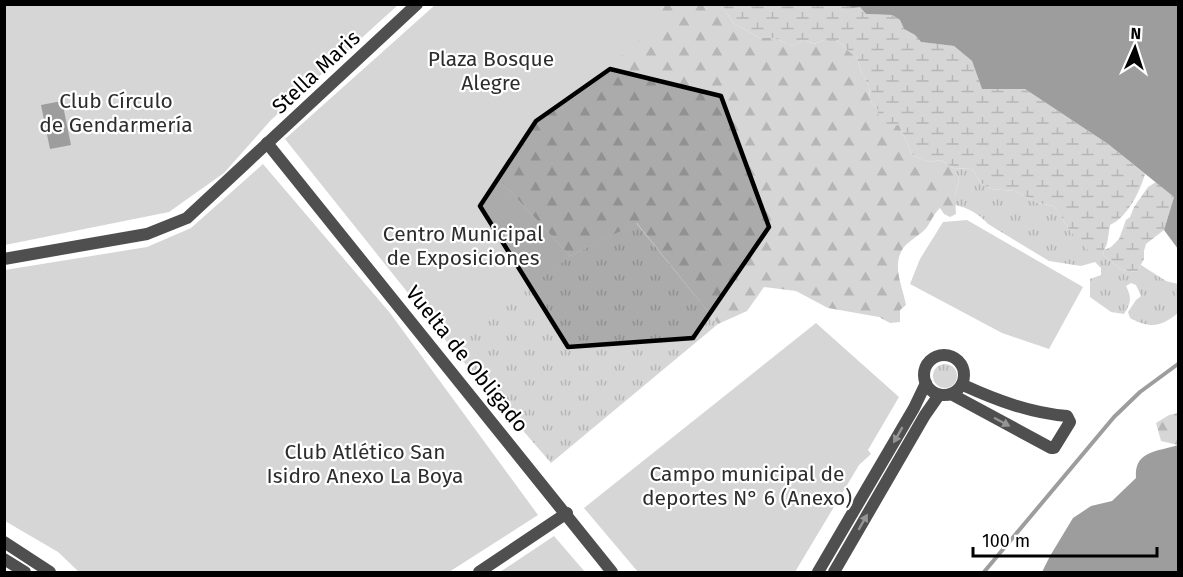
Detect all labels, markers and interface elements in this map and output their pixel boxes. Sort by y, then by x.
north arrow [1105,18,1165,78]
text: N [1130,24,1142,43]
street label: Stella Maris [267,25,366,119]
park label: Plaza Bosque Alegre [428,46,554,96]
park label: Club Círculo de Gendarmería [39,88,193,138]
park label: Centro Municipal de Exposiciones [383,221,543,271]
street label: Vuelta de Obligado [400,281,534,437]
one-way arrow [994,417,1011,427]
one-way arrow [893,427,904,443]
park label: Club Atlético San Isidro Anexo La Boya [267,439,463,489]
park label: Campo municipal de deportes N° 6 (Anexo) [642,461,852,511]
one-way arrow [858,513,868,530]
scale bar [973,520,1158,558]
text: 100 m [982,530,1030,552]

